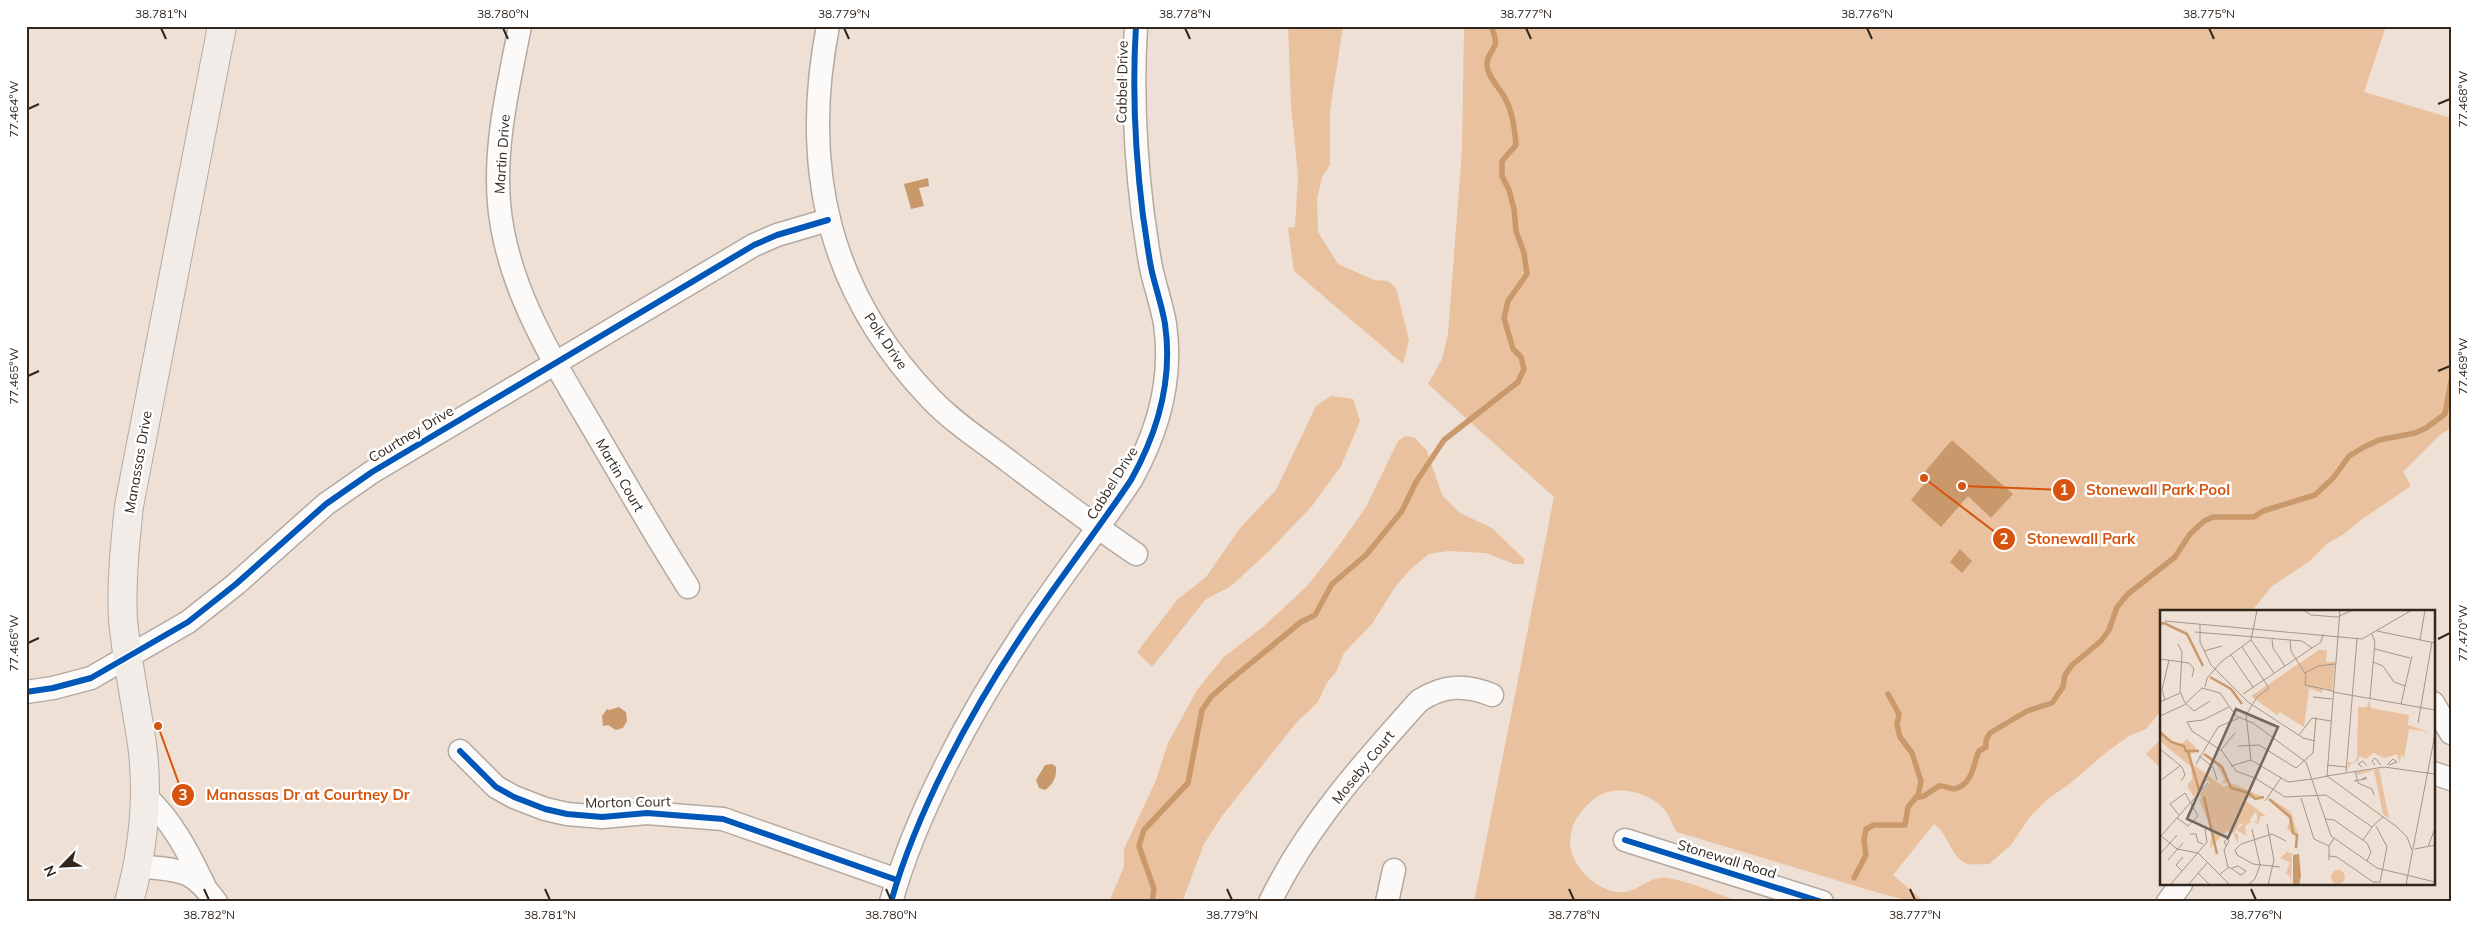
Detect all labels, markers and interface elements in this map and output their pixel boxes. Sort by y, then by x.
text: 38.781°N [135,6,187,21]
text: 38.780°N [477,6,529,21]
text: 38.779°N [818,6,870,21]
text: 38.778°N [1159,6,1211,21]
text: 38.777°N [1500,6,1552,21]
text: 38.776°N [1841,6,1893,21]
text: 38.775°N [2183,6,2235,21]
street label: Cabbel Drive [1112,40,1132,124]
text: 77.468°W [2455,71,2470,127]
text: 77.464°W [6,81,21,137]
street label: Martin Drive [490,114,514,194]
street label: Polk Drive [860,309,912,373]
text: 77.469°W [2455,338,2470,394]
text: 77.465°W [6,348,21,404]
street label: Courtney Drive [365,402,457,466]
street label: Manassas Drive [120,409,156,515]
street label: Martin Court [592,435,648,515]
street label: Cabbel Drive [1082,443,1142,523]
callout: Stonewall Park Pool [2051,475,2240,505]
text: 1 [2059,480,2069,499]
text: Stonewall Park Pool [2086,480,2230,499]
callout: Stonewall Park [1992,524,2145,554]
text: 2 [1999,529,2009,548]
text: Stonewall Park [2027,529,2136,548]
text: 77.470°W [2455,605,2470,661]
inset map [2160,610,2434,886]
text: 77.466°W [6,615,21,671]
street label: Moseby Court [1328,726,1398,807]
callout: Manassas Dr at Courtney Dr [171,780,419,810]
text: 3 [178,785,188,804]
text: Manassas Dr at Courtney Dr [206,785,410,804]
street label: Morton Court [585,792,671,812]
street label: Stonewall Road [1675,835,1779,883]
north arrow [38,840,88,890]
text: N [40,863,60,880]
text: 38.782°N [183,907,235,922]
text: 38.781°N [524,907,576,922]
text: 38.780°N [865,907,917,922]
text: 38.779°N [1206,907,1258,922]
text: 38.778°N [1548,907,1600,922]
text: 38.777°N [1889,907,1941,922]
text: 38.776°N [2230,907,2282,922]

